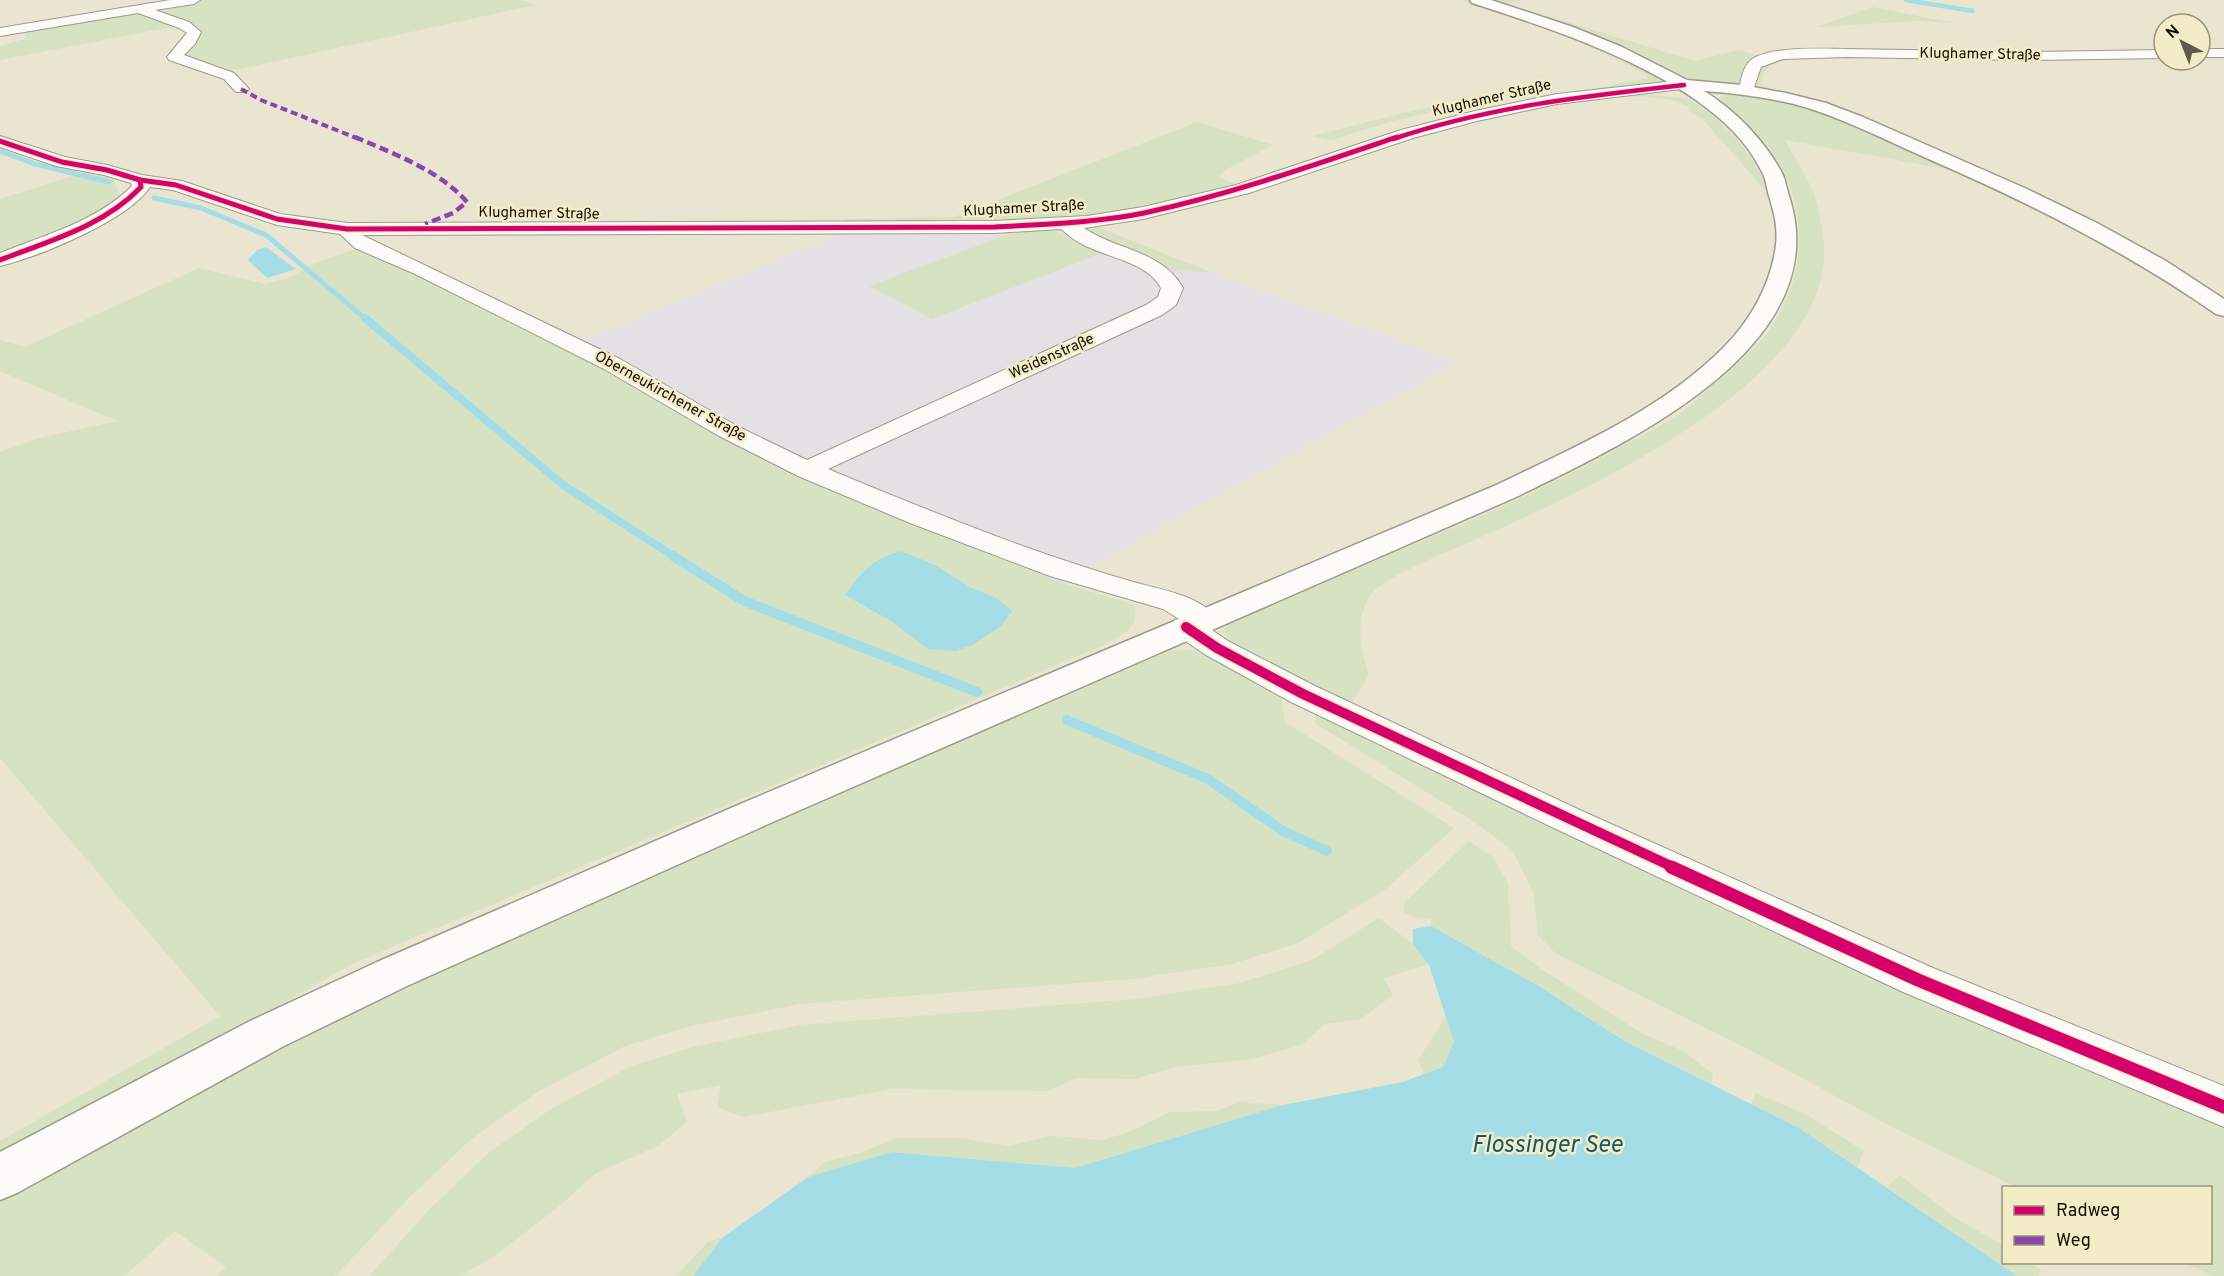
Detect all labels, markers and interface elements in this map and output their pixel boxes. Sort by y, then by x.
north arrow [2152,12,2212,72]
text: N [2162,21,2184,44]
street label: Klughamer Straße [1919,44,2041,66]
street label: Klughamer Straße [1431,76,1553,122]
street label: Klughamer Straße [963,196,1085,222]
street label: Klughamer Straße [478,203,600,225]
street label: Weidenstraße [1007,330,1097,384]
street label: Oberneukirchener Straße [591,347,749,447]
water label: Flossinger See [1472,1131,1623,1161]
legend [2002,1186,2212,1264]
text: Radweg [2056,1200,2120,1223]
text: Weg [2056,1230,2091,1253]

